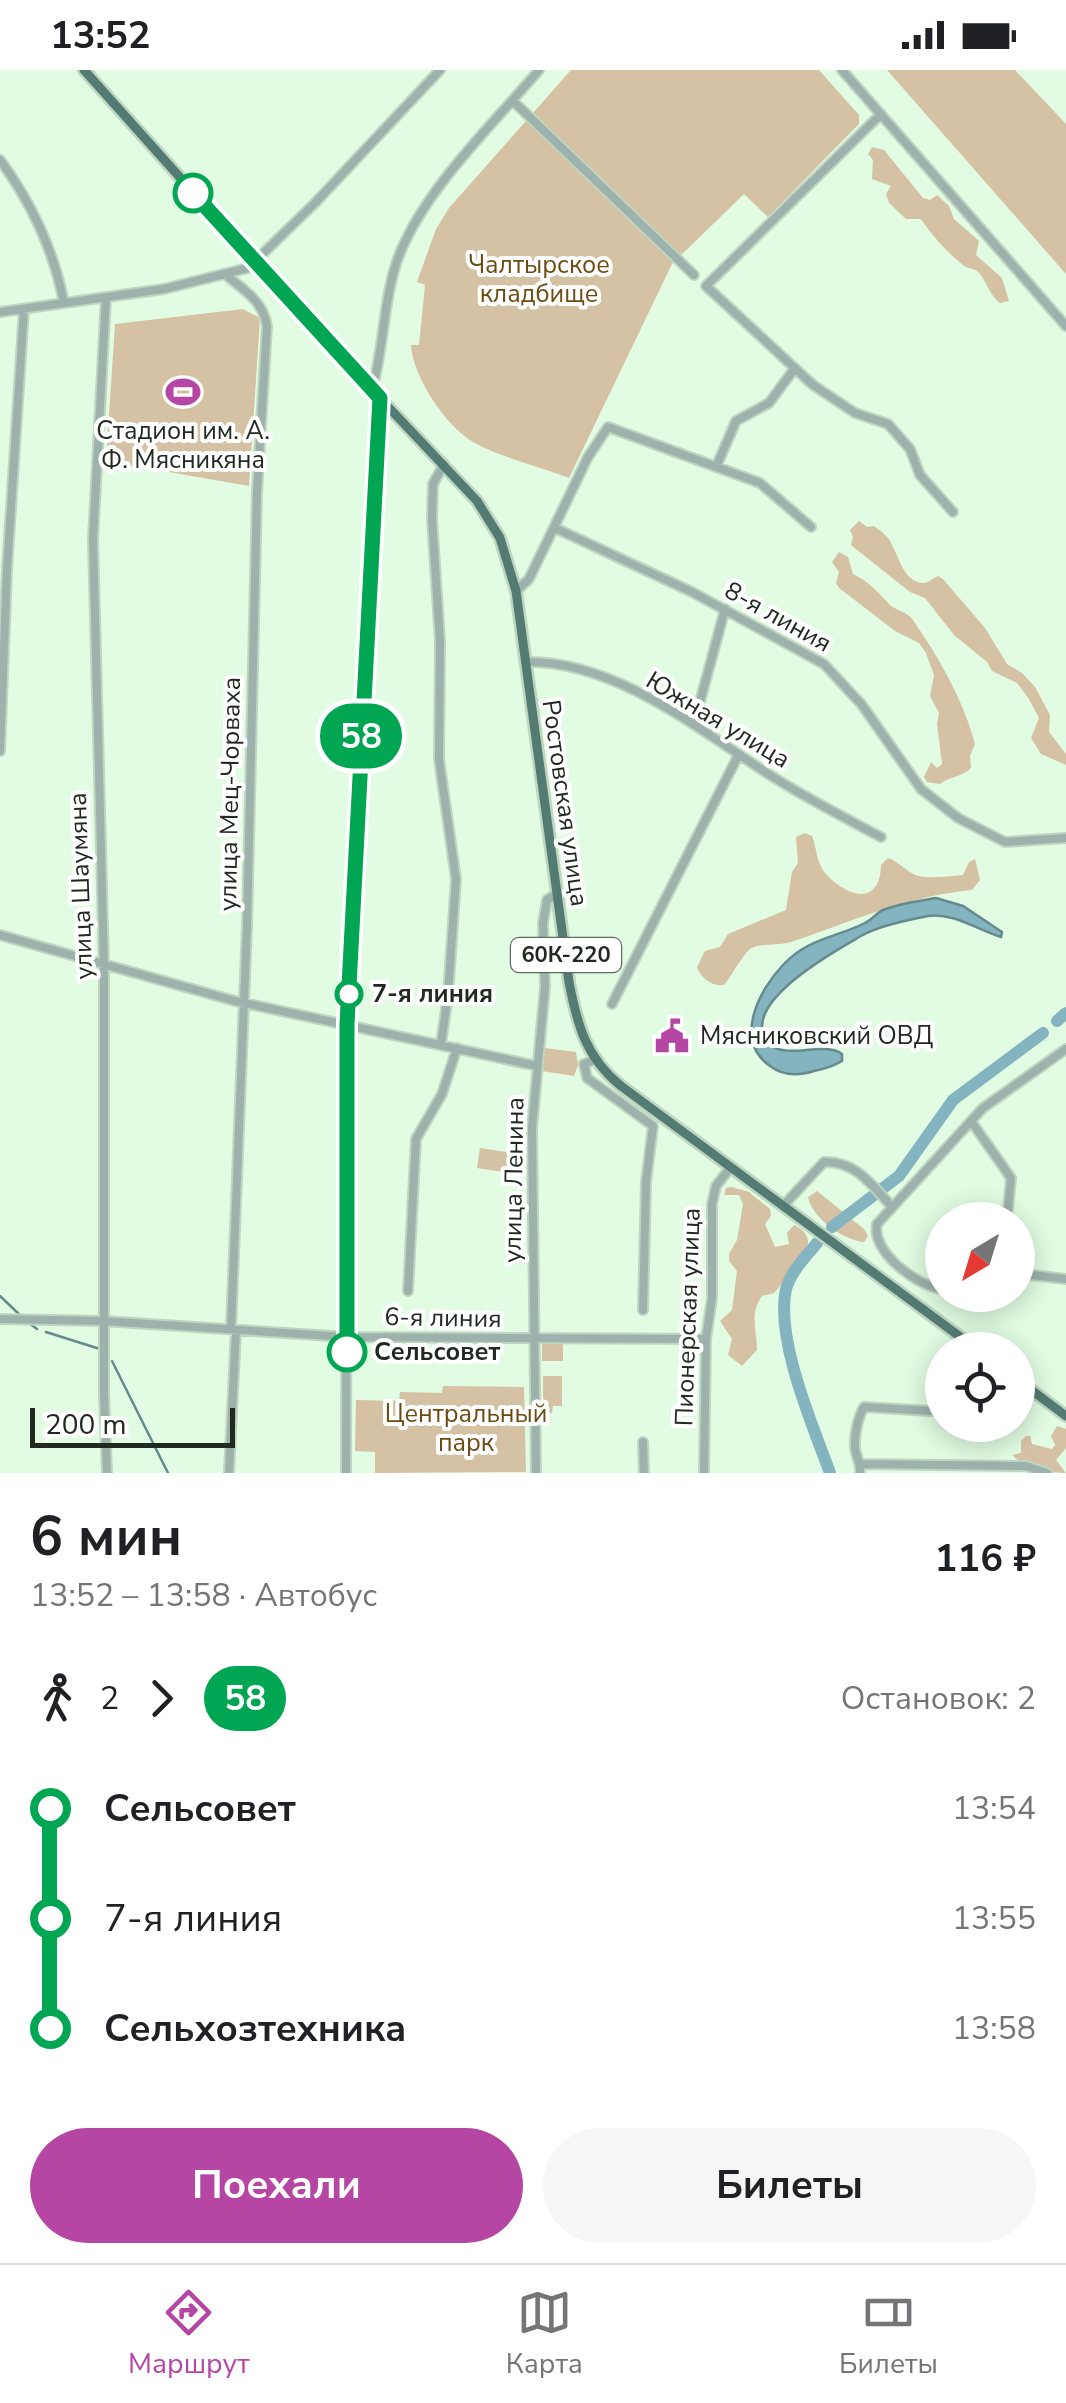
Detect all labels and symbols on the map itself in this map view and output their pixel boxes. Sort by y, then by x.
unlabelled marker [174,174,212,212]
park label: Чалтырское кладбище [468,248,610,311]
sports icon: Стадион им. А. Ф. Мясникяна [164,373,202,411]
place label: Стадион им. А. Ф. Мясникяна [96,414,270,477]
street label: 8-я линия [719,574,837,660]
street label: Южная улица [639,664,797,776]
street label: улица Мец-Чорваха [211,677,249,911]
street label: Ростовская улица [534,697,596,909]
line badge: 58 [316,704,406,768]
street label: улица Шаумяна [61,792,101,980]
road number: 60К-220 [511,938,621,972]
place label: 7-я линия [372,977,493,1011]
marker: 7-я линия [336,981,362,1007]
public building icon: Мясниковский ОВД [653,1017,691,1055]
place label: Мясниковский ОВД [700,1019,933,1053]
street label: улица Ленина [496,1097,532,1263]
north arrow [925,1202,1035,1312]
street label: Пионерская улица [667,1207,709,1427]
street label: 6-я линия [384,1300,502,1336]
marker: Сельсовет [328,1333,366,1371]
place label: Сельсовет [374,1335,500,1369]
park label: Центральный парк [385,1397,547,1460]
scale bar [30,1403,235,1448]

